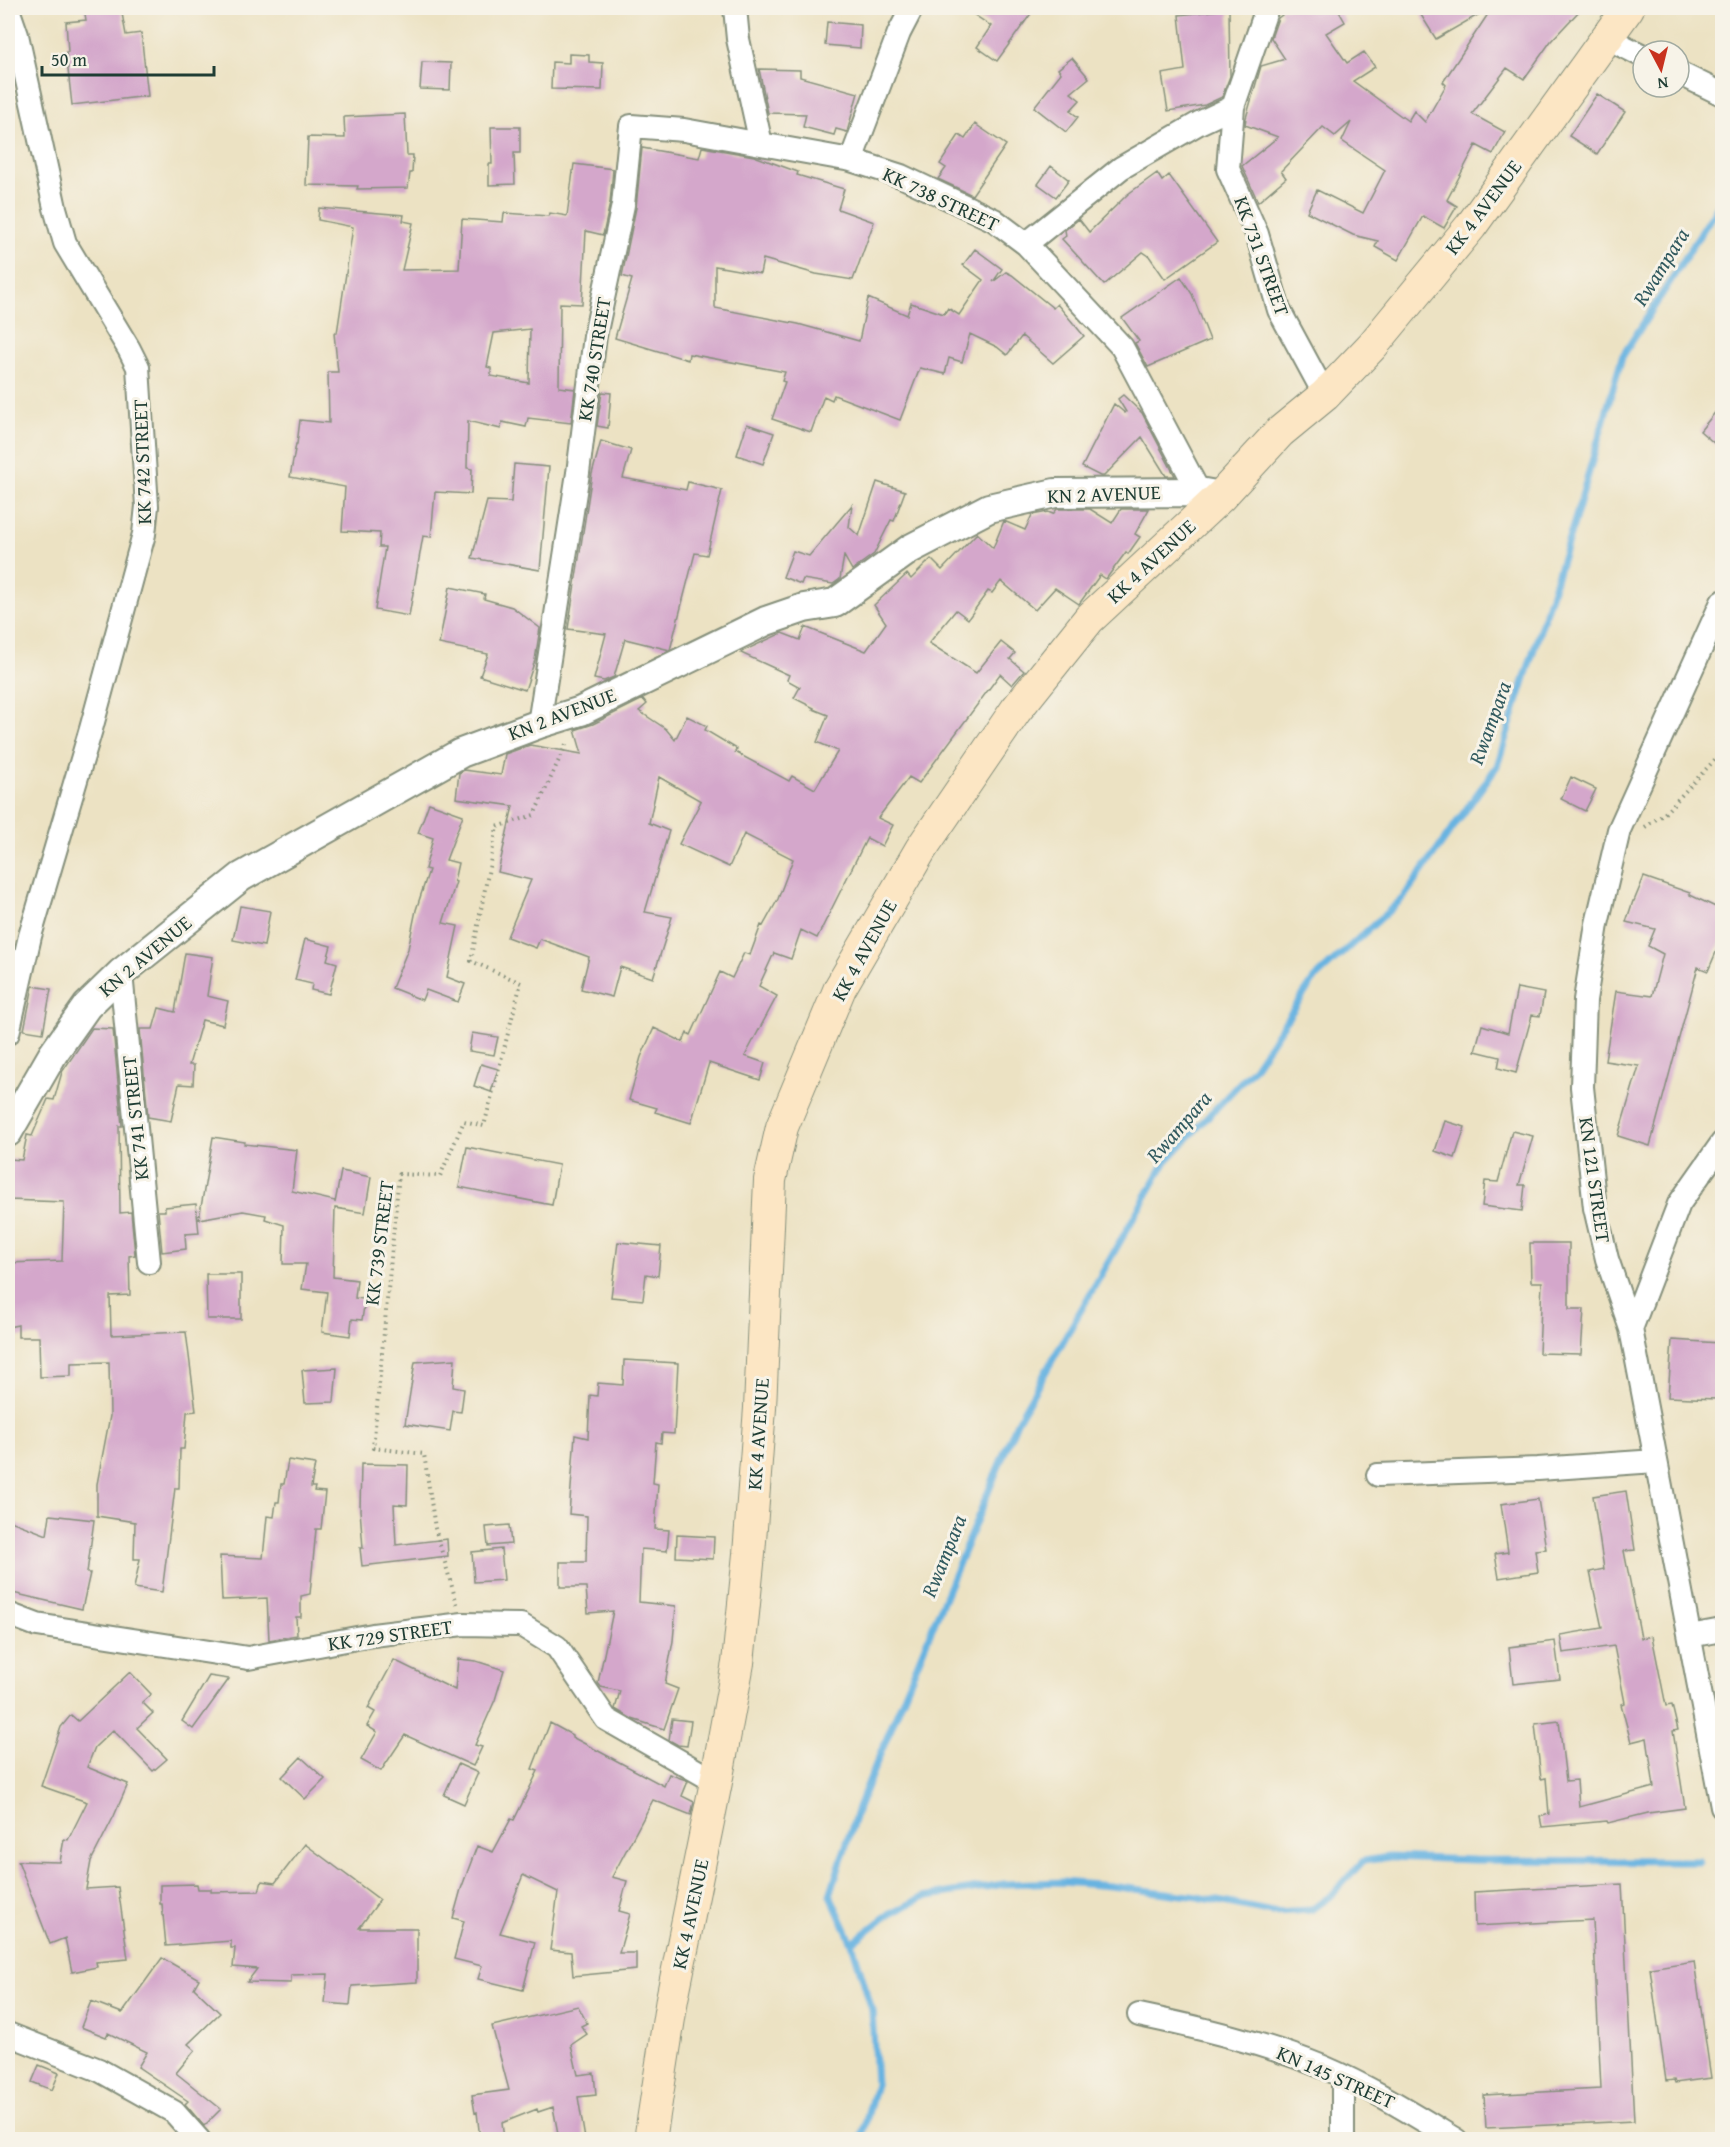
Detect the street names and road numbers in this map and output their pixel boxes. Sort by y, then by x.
street label: KK 4 AVENUE [1437,153,1528,260]
street label: KK 738 STREET [878,159,1004,238]
street label: KK 731 STREET [1227,192,1298,320]
street label: KK 740 STREET [569,295,618,423]
street label: KK 742 STREET [125,399,158,525]
street label: KN 2 AVENUE [1047,477,1161,510]
street label: KK 4 AVENUE [1100,512,1202,610]
street label: KN 2 AVENUE [504,680,620,747]
street label: KK 4 AVENUE [824,894,903,1006]
street label: KN 2 AVENUE [92,908,197,1003]
street label: KK 741 STREET [114,1054,155,1182]
street label: KN 121 STREET [1572,1115,1619,1245]
street label: KK 739 STREET [356,1179,401,1307]
street label: KK 4 AVENUE [739,1377,776,1491]
street label: KK 729 STREET [326,1611,454,1658]
street label: KK 4 AVENUE [664,1856,715,1972]
street label: KN 145 STREET [1273,2038,1400,2116]

